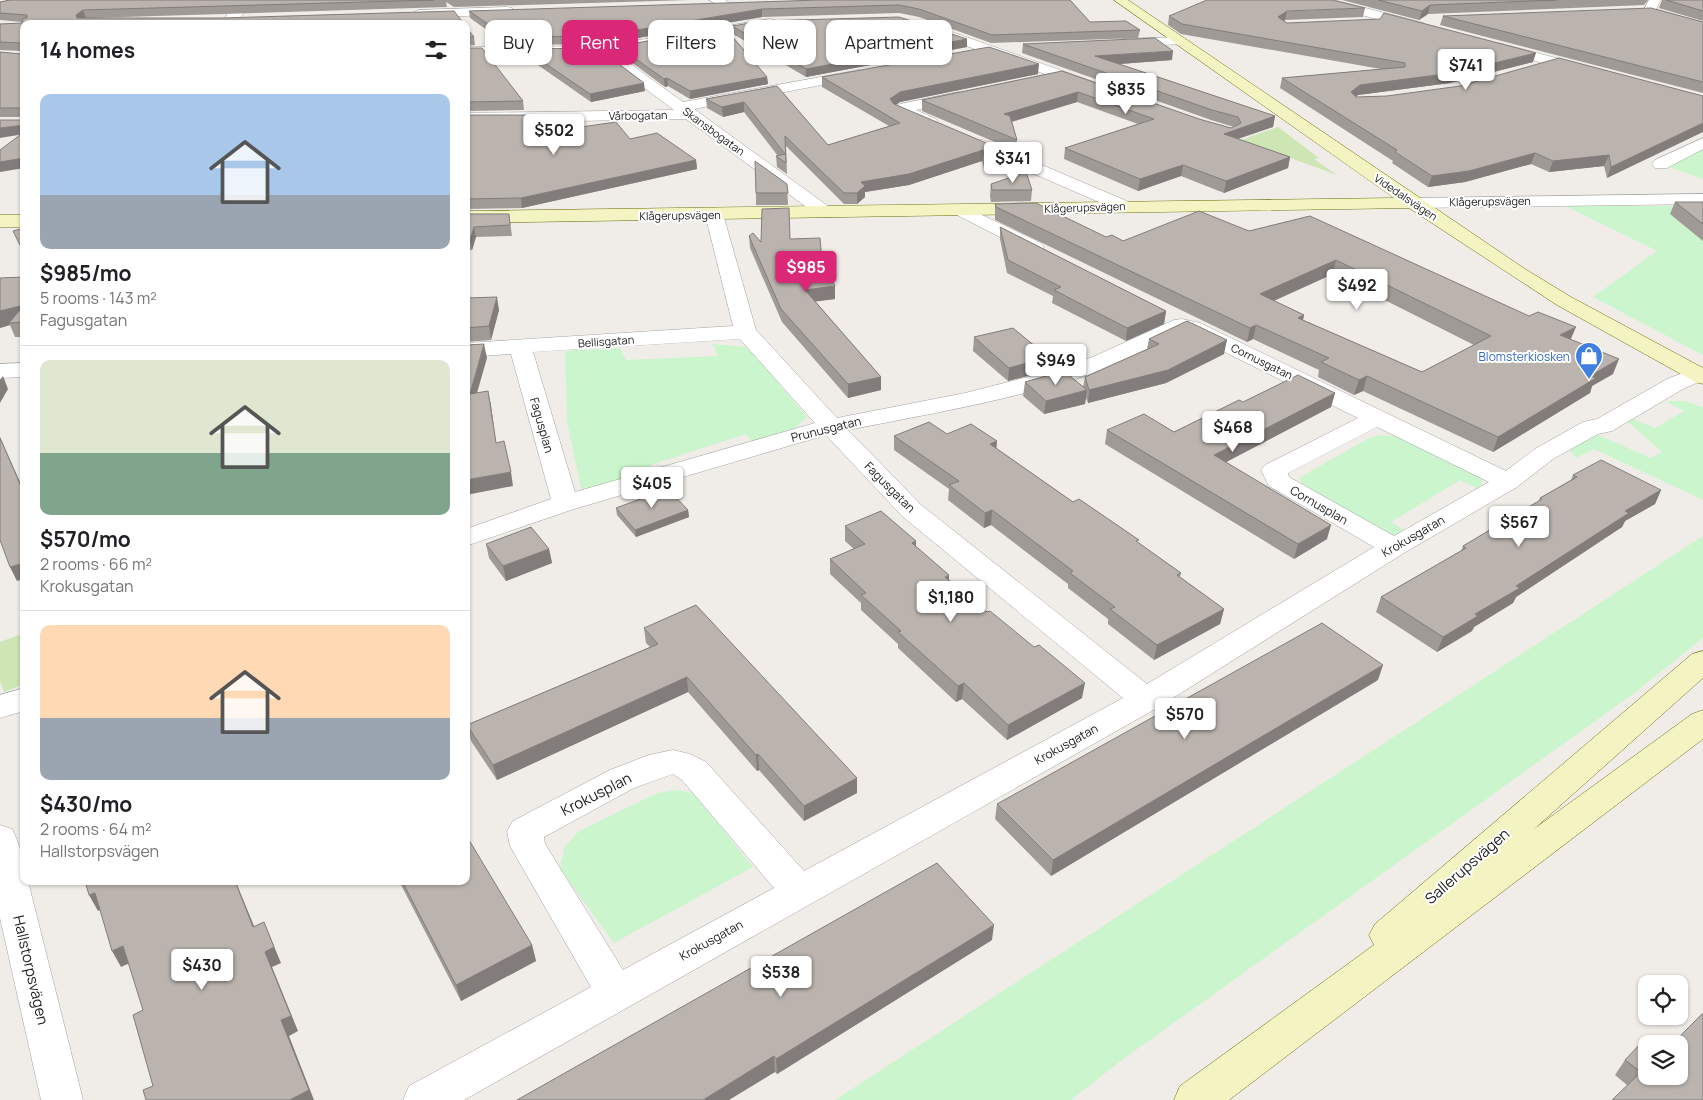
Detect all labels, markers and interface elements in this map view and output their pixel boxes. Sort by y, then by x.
chip: Buy [485,20,552,65]
chip: Rent [562,20,638,65]
chip: Filters [648,20,734,65]
chip: New [744,20,816,65]
chip: Apartment [826,20,952,65]
text: 14 homes [40,36,135,64]
icon: filters [422,36,450,64]
pin: $741 [1436,48,1496,91]
text: $741 [1449,54,1483,76]
pin: $835 [1096,72,1156,115]
text: $835 [1107,78,1145,100]
street label: Skansbogatan [680,103,748,159]
street label: Vårbogatan [608,107,668,123]
pin: $502 [524,114,584,156]
text: $502 [534,119,574,141]
icon: home [200,127,290,217]
pin: $341 [983,142,1043,184]
text: $341 [995,147,1031,169]
street label: Videdalsvägen [1371,170,1441,224]
street label: Klågerupsvägen [1449,193,1531,209]
street label: Klågerupsvägen [1044,198,1126,216]
street label: Klågerupsvägen [639,207,721,223]
pin: $985 [776,250,836,293]
text: $985 [786,256,826,278]
text: $985/mo [40,259,132,287]
pin: $492 [1327,268,1387,311]
text: $492 [1338,274,1376,296]
text: 5 rooms · 143 m² [40,287,157,309]
text: Fagusgatan [40,309,127,331]
street label: Bellisgatan [577,332,635,350]
street label: Cornusgatan [1229,340,1295,382]
shop icon: Blomsterkiosken [1574,341,1604,380]
pin: $949 [1026,344,1086,386]
place label: Blomsterkiosken [1478,348,1570,365]
text: $949 [1036,349,1076,371]
icon: home [200,392,290,482]
street label: Fagusplan [526,395,558,455]
pin: $468 [1203,410,1263,453]
street label: Prunusgatan [789,412,863,446]
text: $468 [1213,416,1253,438]
street label: Fagusgatan [861,458,919,516]
pin: $405 [622,466,682,509]
text: $405 [632,472,672,494]
street label: Cornusplan [1287,482,1351,528]
pin: $567 [1489,506,1549,548]
street label: Krokusgatan [1378,511,1448,561]
text: $567 [1500,511,1538,533]
text: $570/mo [40,525,131,553]
text: 2 rooms · 66 m² [40,553,152,575]
text: Krokusgatan [40,575,134,597]
pin: $1,180 [910,580,992,623]
text: $1,180 [928,586,974,608]
icon: home [200,657,290,747]
pin: $570 [1155,698,1215,740]
text: $570 [1166,703,1204,725]
street label: Krokusgatan [1031,720,1101,768]
street label: Krokusplan [557,767,635,821]
text: $430/mo [40,790,132,818]
text: 2 rooms · 64 m² [40,818,151,840]
street label: Sallerupsvägen [1420,823,1514,909]
text: Hallstorpsvägen [40,840,159,862]
street label: Hallstorpsvägen [8,913,54,1027]
street label: Krokusgatan [676,916,746,964]
pin: $430 [172,948,232,991]
text: $430 [182,954,222,976]
pin: $538 [751,956,811,998]
text: $538 [762,961,800,983]
map controls [1638,975,1688,1085]
button: locate [1638,975,1688,1025]
button: layers [1638,1035,1688,1085]

